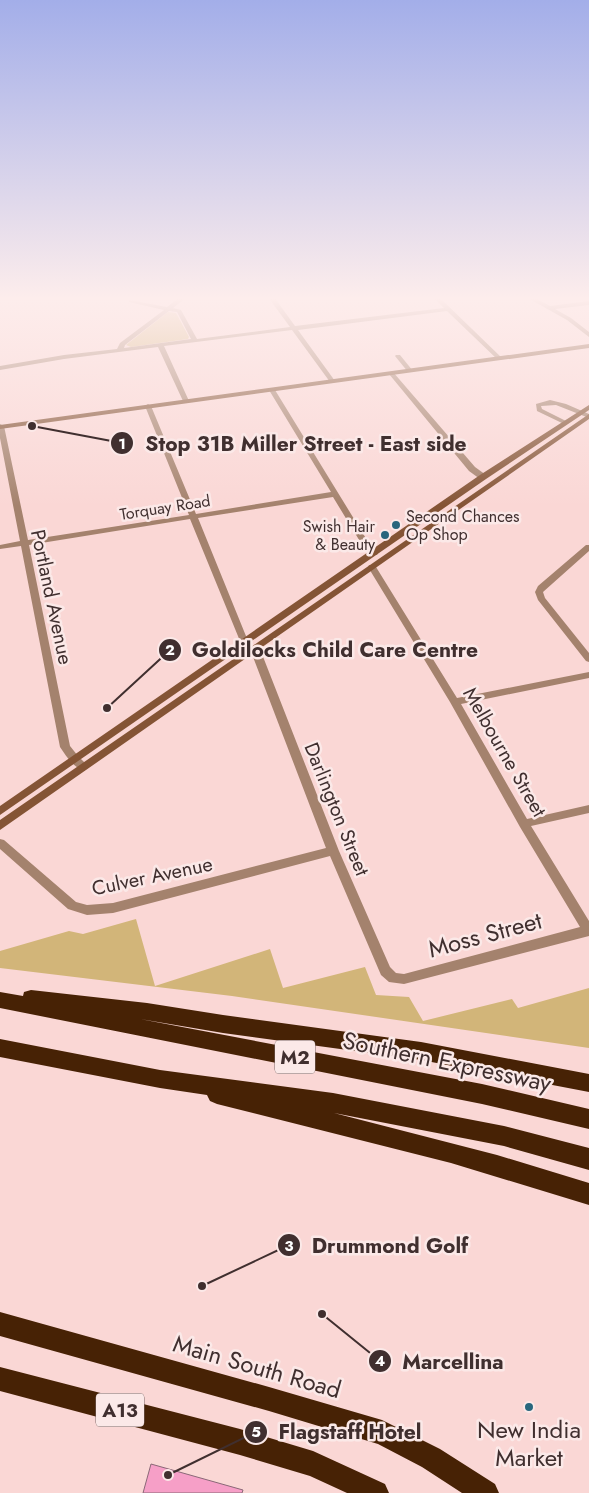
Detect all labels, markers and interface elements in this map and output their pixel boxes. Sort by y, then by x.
callout: Stop 31B Miller Street - East side [110,425,476,461]
text: Stop 31B Miller Street - East side [145,429,467,459]
text: 1 [118,433,126,455]
street label: Torquay Road [118,489,212,526]
place label: Second Chances Op Shop [406,505,520,546]
place label: Swish Hair & Beauty [303,515,376,556]
marker: Second Chances Op Shop [390,519,402,531]
street label: Portland Avenue [23,527,80,667]
marker: Swish Hair & Beauty [379,529,391,541]
callout: Goldilocks Child Care Centre [157,632,489,668]
text: Goldilocks Child Care Centre [192,635,478,665]
text: 2 [165,639,175,661]
street label: Melbourne Street [456,682,554,823]
street label: Darlington Street [297,738,377,880]
street label: Culver Avenue [89,850,215,903]
street label: Moss Street [424,902,546,966]
street label: Southern Expressway [340,1022,555,1101]
road number: M2 [275,1040,315,1074]
callout: Drummond Golf [277,1227,479,1263]
text: Drummond Golf [312,1231,469,1261]
text: 3 [284,1235,294,1257]
street label: Main South Road [169,1326,345,1407]
callout: Marcellina [367,1343,514,1379]
text: Marcellina [402,1347,504,1377]
text: 4 [375,1350,385,1372]
road number: A13 [96,1394,144,1426]
marker: New India Market [523,1401,535,1413]
place label: New India Market [477,1412,581,1475]
callout: Flagstaff Hotel [244,1414,432,1450]
text: Flagstaff Hotel [278,1417,422,1447]
text: 5 [251,1421,261,1443]

